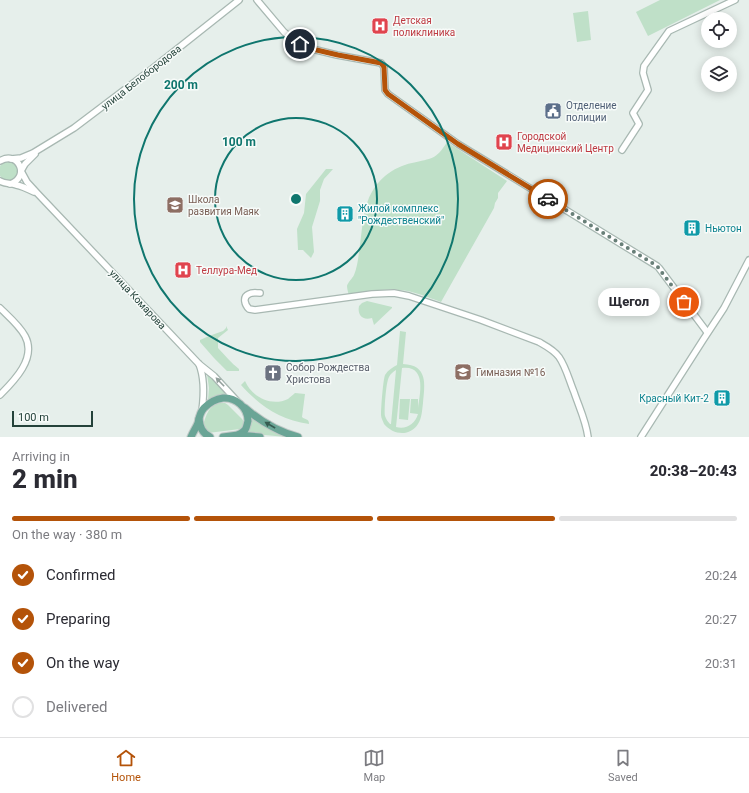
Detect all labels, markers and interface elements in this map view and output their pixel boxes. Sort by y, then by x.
map controls [701,12,737,92]
button: locate [701,12,737,48]
place label: Детская поликлиника [393,15,455,38]
hospital icon: Детская поликлиника [370,16,390,36]
pin [283,27,317,61]
icon: home [289,33,311,55]
street label: улица Белобородова [99,43,183,112]
button: layers [701,56,737,92]
text: 200 m [164,78,198,92]
place label: Отделение полиции [566,100,617,123]
public building icon: Отделение полиции [543,101,563,121]
place label: Городской Медицинский Центр [517,131,614,154]
hospital icon: Городской Медицинский Центр [494,132,514,152]
text: 100 m [222,135,256,149]
courier [528,179,568,219]
icon: car [537,188,559,210]
centre of rings [289,192,303,206]
place label: Школа развития Маяк [188,194,260,217]
school or university icon: Школа развития Маяк [165,195,185,215]
place label: Жилой комплекс "Рождественский" [358,203,444,226]
building icon: Жилой комплекс "Рождественский" [335,204,355,224]
building icon: Ньютон [682,218,702,238]
place label: Ньютон [705,223,742,234]
hospital icon: Теллура-Мед [173,260,193,280]
place label: Теллура-Мед [196,265,257,276]
street label: улица Комарова [107,267,168,331]
pin [667,285,701,319]
callout: Щегол [598,288,660,316]
icon: bag [673,291,695,313]
text: Щегол [609,294,649,309]
place label: Собор Рождества Христова [286,362,370,385]
school or university icon: Гимназия №16 [453,362,473,382]
church icon: Собор Рождества Христова [263,363,283,383]
place label: Гимназия №16 [476,367,546,378]
one-way arrow [215,377,225,387]
building icon: Красный Кит-2 [712,388,732,408]
place label: Красный Кит-2 [639,393,709,404]
scale bar [12,409,93,428]
text: 100 m [18,411,49,424]
one-way arrow [264,421,276,428]
text: Arriving in [12,449,70,464]
text: 20:38–20:43 [650,462,737,480]
text: 2 min [12,464,78,494]
text: On the way · 380 m [12,527,122,542]
icon: check [12,564,34,586]
text: Confirmed [46,566,116,584]
text: 20:24 [705,568,737,583]
icon: check [12,608,34,630]
text: Preparing [46,610,110,628]
text: 20:27 [705,612,737,627]
icon: check [12,652,34,674]
text: On the way [46,654,120,672]
text: 20:31 [705,656,737,671]
text: Delivered [46,698,108,716]
tab: Home [111,747,141,784]
tab: Map [363,747,385,784]
tab: Saved [608,747,638,784]

